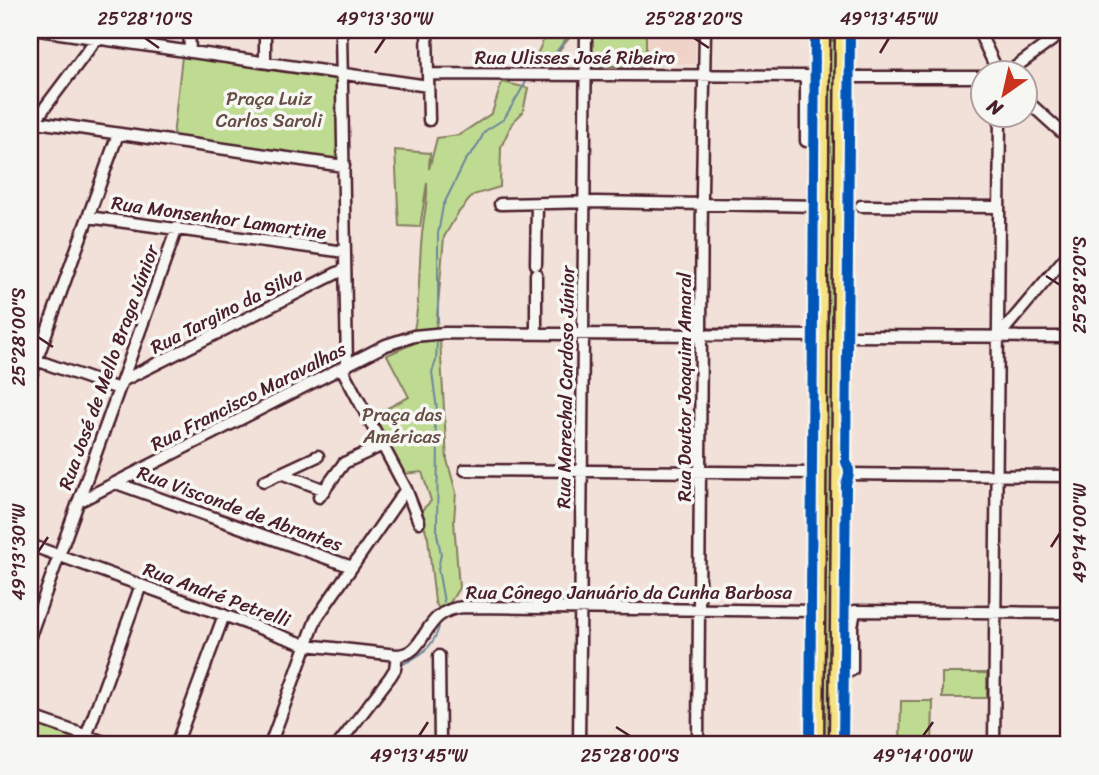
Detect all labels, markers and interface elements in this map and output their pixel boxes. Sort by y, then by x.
text: 25°28'10"S [98,3,192,35]
text: 49°13'30"W [337,3,435,35]
text: 25°28'20"S [645,3,743,35]
text: 49°13'45"W [840,3,939,35]
street label: Rua Ulisses José Ribeiro [475,41,675,74]
north arrow [970,60,1040,130]
park label: Praça Luiz Carlos Saroli [216,82,323,137]
text: N [979,90,1010,126]
street label: Rua Monsenhor Lamartine [109,186,328,249]
text: 25°28'20"S [1064,236,1096,334]
street label: Rua José de Mello Braga Júnior [49,239,169,494]
street label: Rua Targino da Silva [144,258,309,363]
street label: Rua Marechal Cardoso Júnior [547,264,584,509]
street label: Rua Doutor Joaquim Amaral [668,272,701,502]
text: 25°28'00"S [3,288,35,386]
street label: Rua Francisco Maravalhas [144,333,352,460]
park label: Praça das Américas [362,398,442,453]
street label: Rua Visconde de Abrantes [133,456,347,561]
text: 49°14'00"W [1064,482,1096,583]
text: 49°13'30"W [3,502,35,600]
street label: Rua André Petrelli [139,553,296,637]
street label: Rua Cônego Januário da Cunha Barbosa [466,576,793,609]
text: 49°13'45"W [370,740,469,772]
text: 25°28'00"S [581,740,679,772]
text: 49°14'00"W [873,740,974,772]

